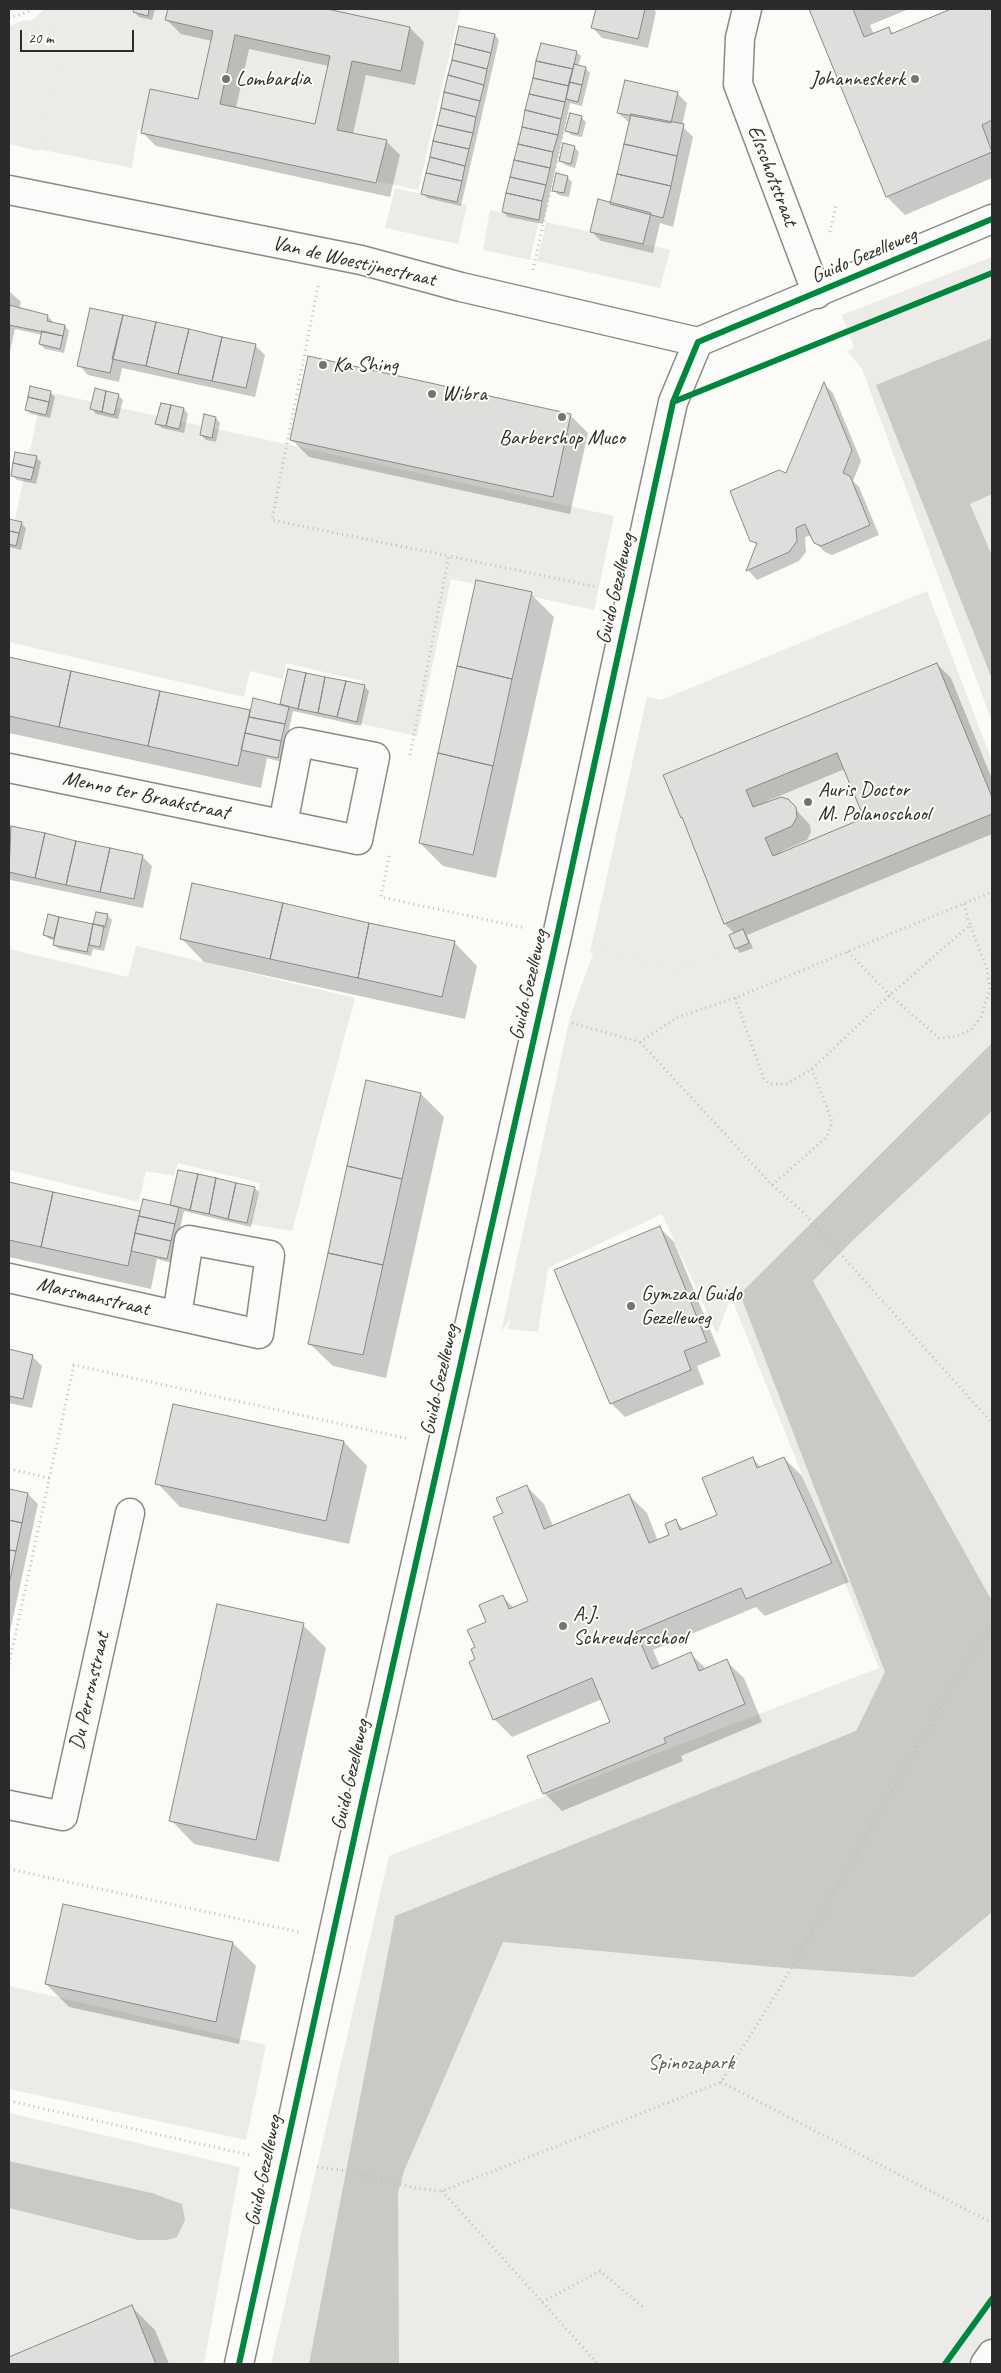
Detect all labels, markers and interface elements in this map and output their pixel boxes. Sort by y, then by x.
scale bar [22,20,136,52]
text: 20 m [28,29,54,48]
place label: Lombardia [236,66,311,92]
place label: Johanneskerk [811,66,905,92]
marker: Lombardia [220,73,232,85]
marker: Johanneskerk [909,73,921,85]
street label: Elsschotstraat [741,122,803,230]
street label: Guido Gezelleweg [807,222,921,290]
street label: Van de Woestijnestraat [270,231,438,293]
place label: Ka Shing [333,352,398,378]
marker: Ka Shing [317,359,329,371]
place label: Wibra [442,381,487,407]
marker: Wibra [426,388,438,400]
marker: Barbershop Muco [556,411,568,423]
place label: Barbershop Muco [499,425,625,451]
street label: Guido Gezelleweg [591,531,641,647]
street label: Menno ter Braakstraat [60,766,232,826]
place label: Auris Doctor M. Polanoschool [818,777,930,827]
marker: Auris Doctor M. Polanoschool [802,796,814,808]
street label: Guido Gezelleweg [504,927,554,1043]
street label: Marsmanstraat [34,1272,152,1322]
place label: Gymzaal Guido Gezelleweg [641,1281,742,1331]
marker: Gymzaal Guido Gezelleweg [625,1300,637,1312]
street label: Guido Gezelleweg [415,1322,465,1438]
place label: A.J. Schreuderschool [573,1601,687,1651]
marker: A.J. Schreuderschool [557,1620,569,1632]
street label: Du Perronstraat [64,1630,116,1752]
street label: Guido Gezelleweg [326,1717,376,1833]
park label: Spinozapark [648,2050,734,2076]
street label: Guido Gezelleweg [240,2113,288,2229]

